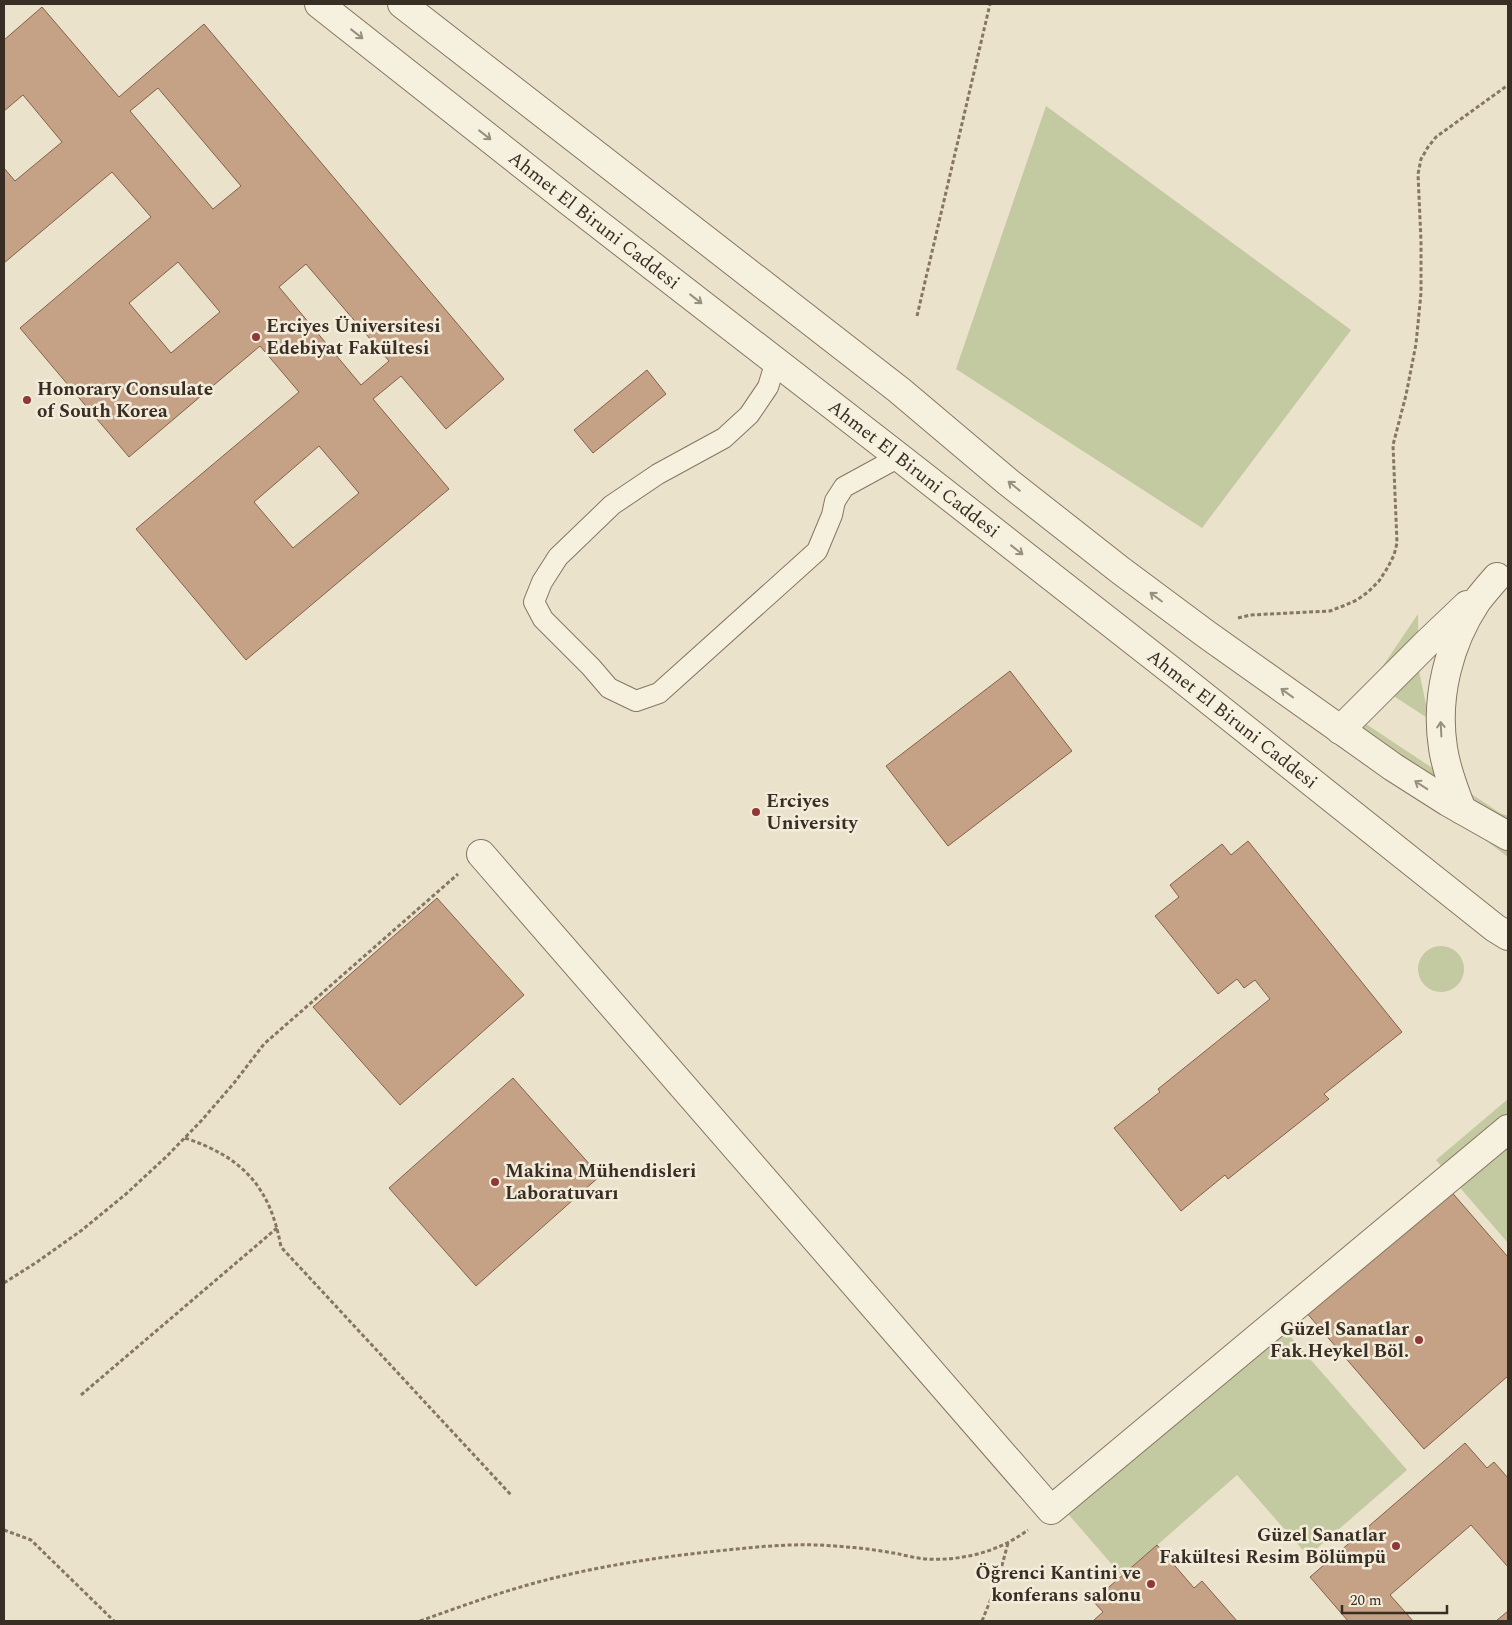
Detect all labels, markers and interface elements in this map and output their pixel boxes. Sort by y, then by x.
one-way arrow [351,28,364,39]
one-way arrow [478,129,491,140]
street label: Ahmet El Biruni Caddesi [502,144,686,297]
one-way arrow [689,294,702,305]
place label: Erciyes Üniversitesi Edebiyat Fakültesi [266,312,441,363]
marker: Erciyes Üniversitesi Edebiyat Fakültesi [250,331,262,343]
place label: Honorary Consulate of South Korea [37,375,213,426]
street label: Ahmet El Biruni Caddesi [822,393,1006,545]
marker: Honorary Consulate of South Korea [21,394,33,406]
one-way arrow [1008,481,1021,492]
one-way arrow [1011,544,1024,555]
one-way arrow [1149,592,1163,602]
street label: Ahmet El Biruni Caddesi [1141,642,1324,796]
one-way arrow [1281,687,1294,698]
one-way arrow [1437,722,1446,738]
one-way arrow [1414,780,1428,790]
place label: Erciyes University [766,787,858,838]
marker: Erciyes University [750,806,762,818]
place label: Makina Mühendisleri Laboratuvarı [505,1157,696,1208]
marker: Makina Mühendisleri Laboratuvarı [489,1176,501,1188]
place label: Güzel Sanatlar Fak.Heykel Böl. [1270,1315,1410,1366]
marker: Güzel Sanatlar Fak.Heykel Böl. [1413,1334,1425,1346]
place label: Güzel Sanatlar Fakültesi Resim Bölümpü [1159,1521,1387,1572]
marker: Güzel Sanatlar Fakültesi Resim Bölümpü [1390,1540,1402,1552]
place label: Öğrenci Kantini ve konferans salonu [975,1559,1141,1610]
marker: Öğrenci Kantini ve konferans salonu [1145,1578,1157,1590]
scale bar [1342,1582,1447,1614]
text: 20 m [1350,1589,1382,1612]

